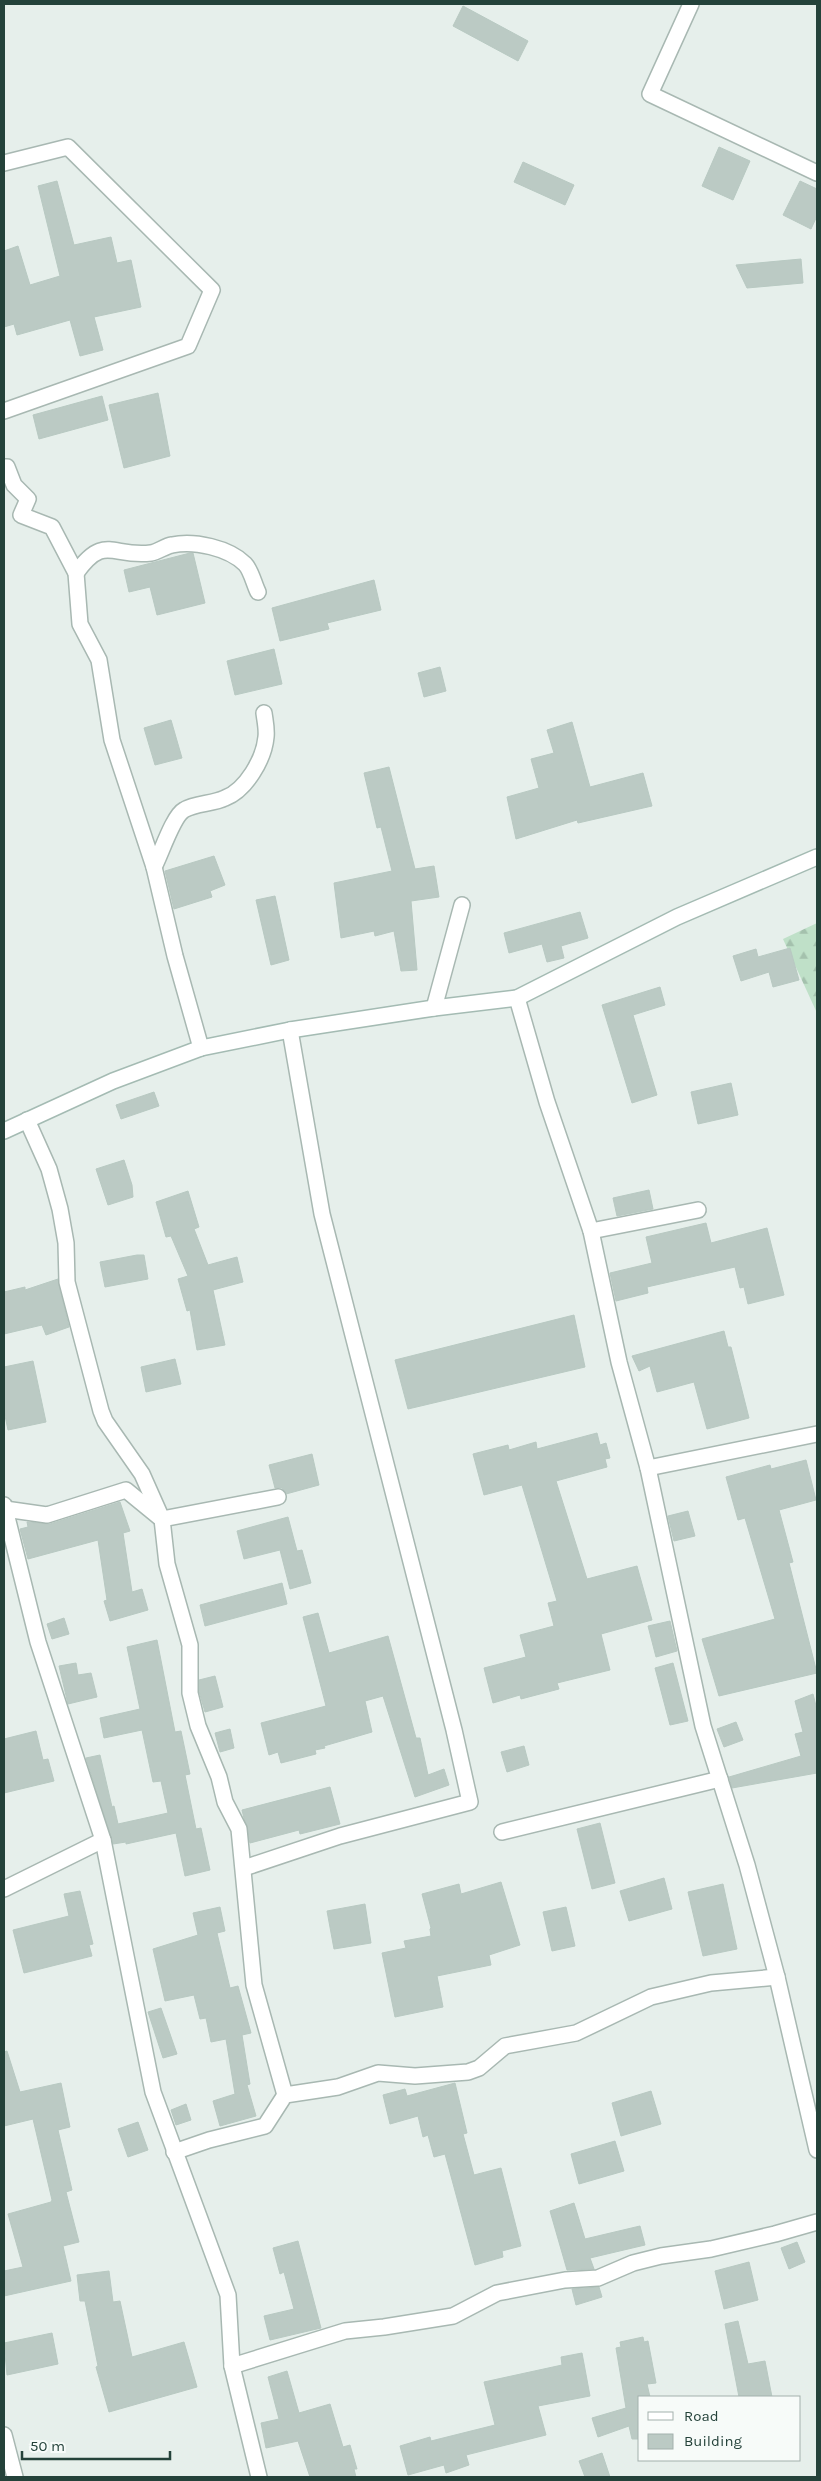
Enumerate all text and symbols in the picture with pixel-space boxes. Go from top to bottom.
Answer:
legend [638,2396,801,2461]
text: Road [684,2407,719,2425]
scale bar [22,2428,170,2460]
text: Building [684,2432,742,2450]
text: 50 m [30,2437,65,2455]

